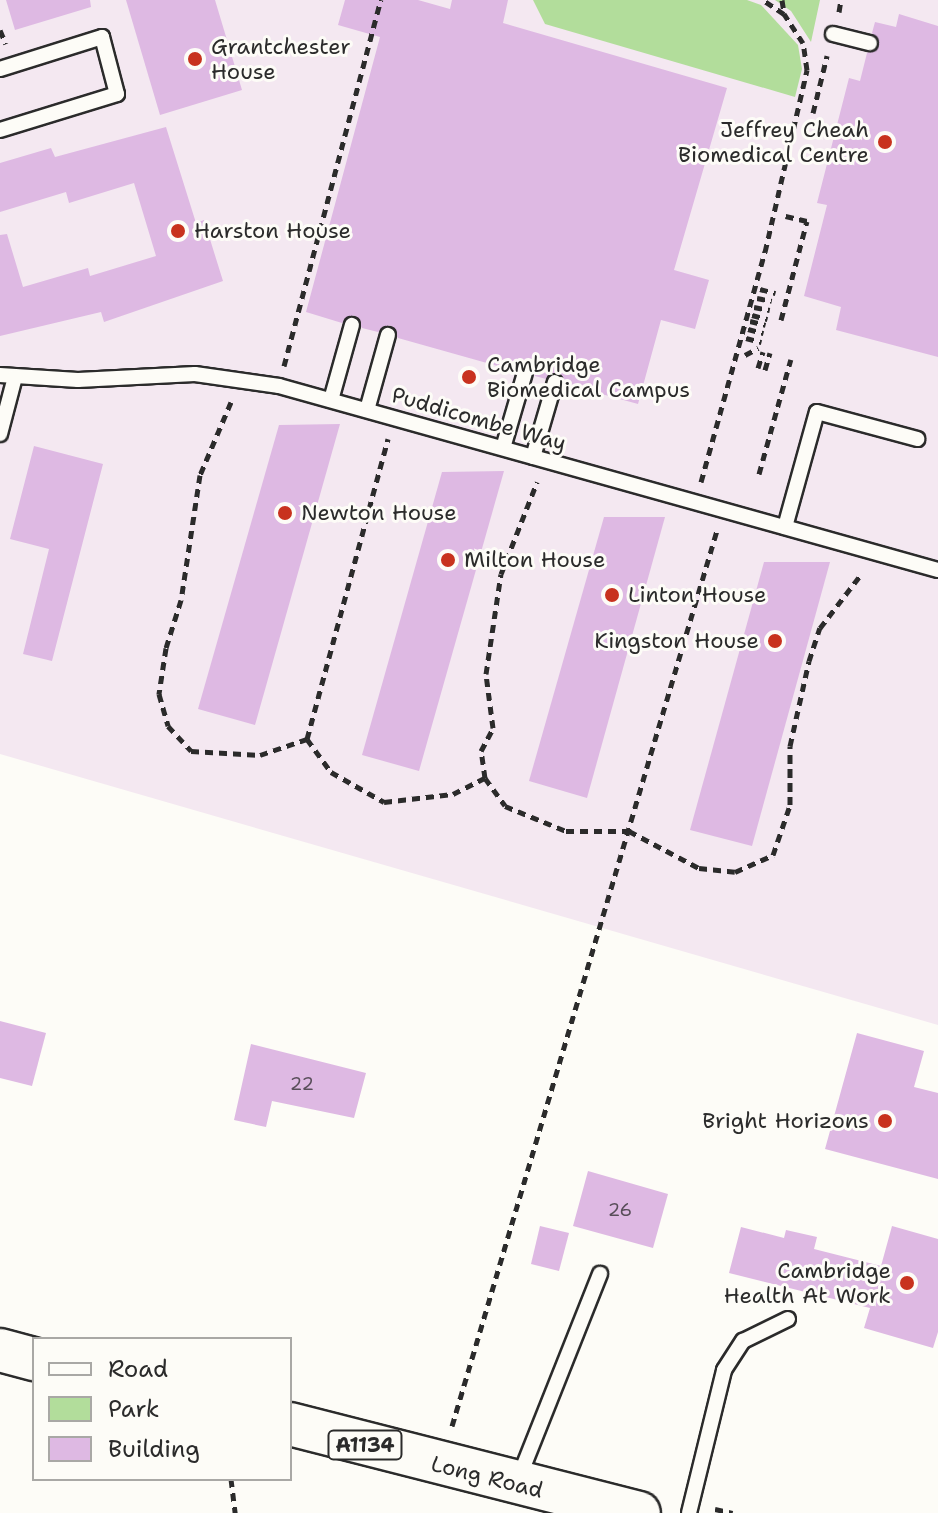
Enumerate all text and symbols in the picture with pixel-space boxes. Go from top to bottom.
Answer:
place label: Grantchester House [211,33,351,84]
marker: Grantchester House [186,50,204,68]
place label: Jeffrey Cheah Biomedical Centre [678,116,869,168]
marker: Jeffrey Cheah Biomedical Centre [876,133,894,151]
place label: Harston House [194,218,351,244]
marker: Harston House [169,222,187,240]
place label: Cambridge Biomedical Campus [487,351,690,402]
marker: Cambridge Biomedical Campus [458,366,480,388]
street label: Puddicombe Way [389,381,569,457]
place label: Newton House [301,500,457,526]
marker: Newton House [276,504,294,522]
place label: Milton House [464,547,605,573]
marker: Milton House [439,551,457,569]
place label: Linton House [628,582,766,608]
marker: Linton House [603,586,621,604]
place label: Kingston House [594,628,759,654]
marker: Kingston House [766,632,784,650]
house number: 22 [290,1073,314,1095]
place label: Bright Horizons [702,1108,869,1134]
marker: Bright Horizons [876,1112,894,1130]
house number: 26 [608,1199,632,1221]
place label: Cambridge Health At Work [724,1257,891,1308]
marker: Cambridge Health At Work [898,1274,916,1292]
legend [32,1337,292,1481]
text: Road [108,1353,168,1385]
text: Park [108,1393,160,1425]
road number: A1134 [327,1429,403,1461]
text: Building [108,1433,200,1465]
street label: Long Road [428,1450,546,1504]

